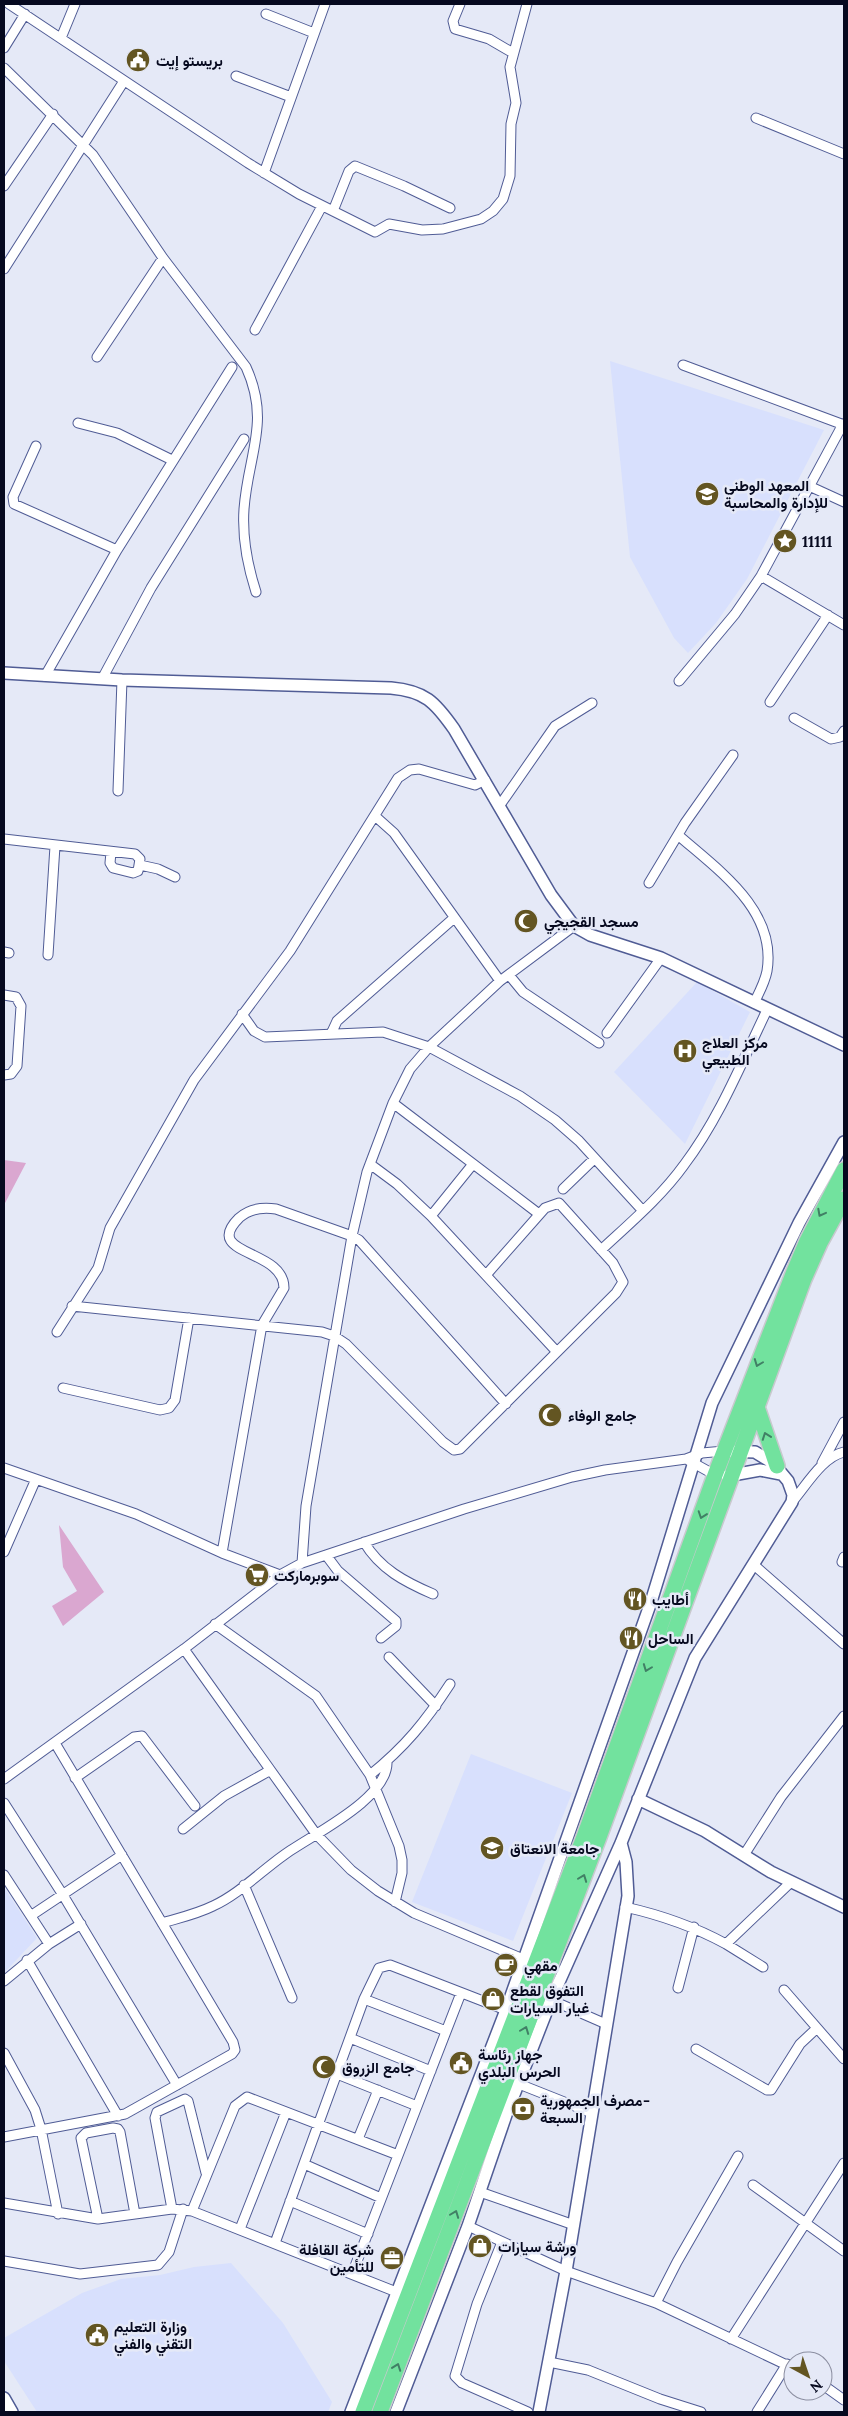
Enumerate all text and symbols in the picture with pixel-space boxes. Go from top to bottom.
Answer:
public building icon: بريستو إيت [125,47,151,73]
place label: بريستو إيت [156,51,223,71]
place label: المعهد الوطني للإدارة والمحاسبة [724,476,828,513]
school or university icon: المعهد الوطني للإدارة والمحاسبة [694,481,720,507]
place icon: 11111 [772,528,798,554]
place label: 11111 [802,532,832,551]
mosque icon: مسجد القجيجي [513,908,539,934]
place label: مسجد القجيجي [544,912,639,935]
place label: مركز العلاج الطبيعي [702,1033,768,1073]
hospital icon: مركز العلاج الطبيعي [672,1038,698,1064]
one-way arrow [818,1208,828,1217]
one-way arrow [754,1358,765,1367]
mosque icon: جامع الوفاء [537,1402,563,1428]
place label: جامع الوفاء [568,1406,636,1426]
one-way arrow [762,1433,772,1441]
one-way arrow [697,1510,707,1519]
supermarket icon: سوبرماركت [244,1562,270,1588]
place label: سوبرماركت [274,1566,339,1585]
restaurant icon: أطايب [622,1586,648,1612]
place label: أطايب [652,1590,689,1609]
restaurant icon: الساحل [618,1625,644,1651]
place label: الساحل [648,1629,694,1648]
one-way arrow [643,1663,653,1672]
school or university icon: جامعة الانعتاق [479,1835,505,1861]
place label: جامعة الانعتاق [510,1839,599,1858]
one-way arrow [577,1874,588,1883]
cafe icon: مقهي [493,1952,519,1978]
place label: مقهي [524,1956,558,1979]
place label: التفوق لقطع غيار السيارات [510,1981,589,2017]
shop icon: التفوق لقطع غيار السيارات [480,1986,506,2012]
one-way arrow [519,2026,529,2035]
place label: جهاز رئاسة الحرس البلدي [478,2045,561,2085]
public building icon: جهاز رئاسة الحرس البلدي [448,2050,474,2076]
mosque icon: جامع الزروق [311,2054,337,2080]
place label: جامع الزروق [342,2058,415,2078]
place label: مصرف الجمهورية- السبعة [540,2091,650,2127]
bank icon: مصرف الجمهورية- السبعة [510,2096,536,2122]
one-way arrow [449,2211,459,2219]
shop icon: ورشة سيارات [467,2233,493,2259]
place label: ورشة سيارات [498,2237,576,2256]
place label: شركة القافلة للتأمين [299,2240,374,2276]
office icon: شركة القافلة للتأمين [379,2245,405,2271]
place label: وزارة التعليم التقني والفني [114,2317,192,2357]
public building icon: وزارة التعليم التقني والفني [84,2322,110,2348]
north arrow [783,2351,833,2401]
one-way arrow [391,2363,401,2371]
text: N [806,2376,826,2396]

